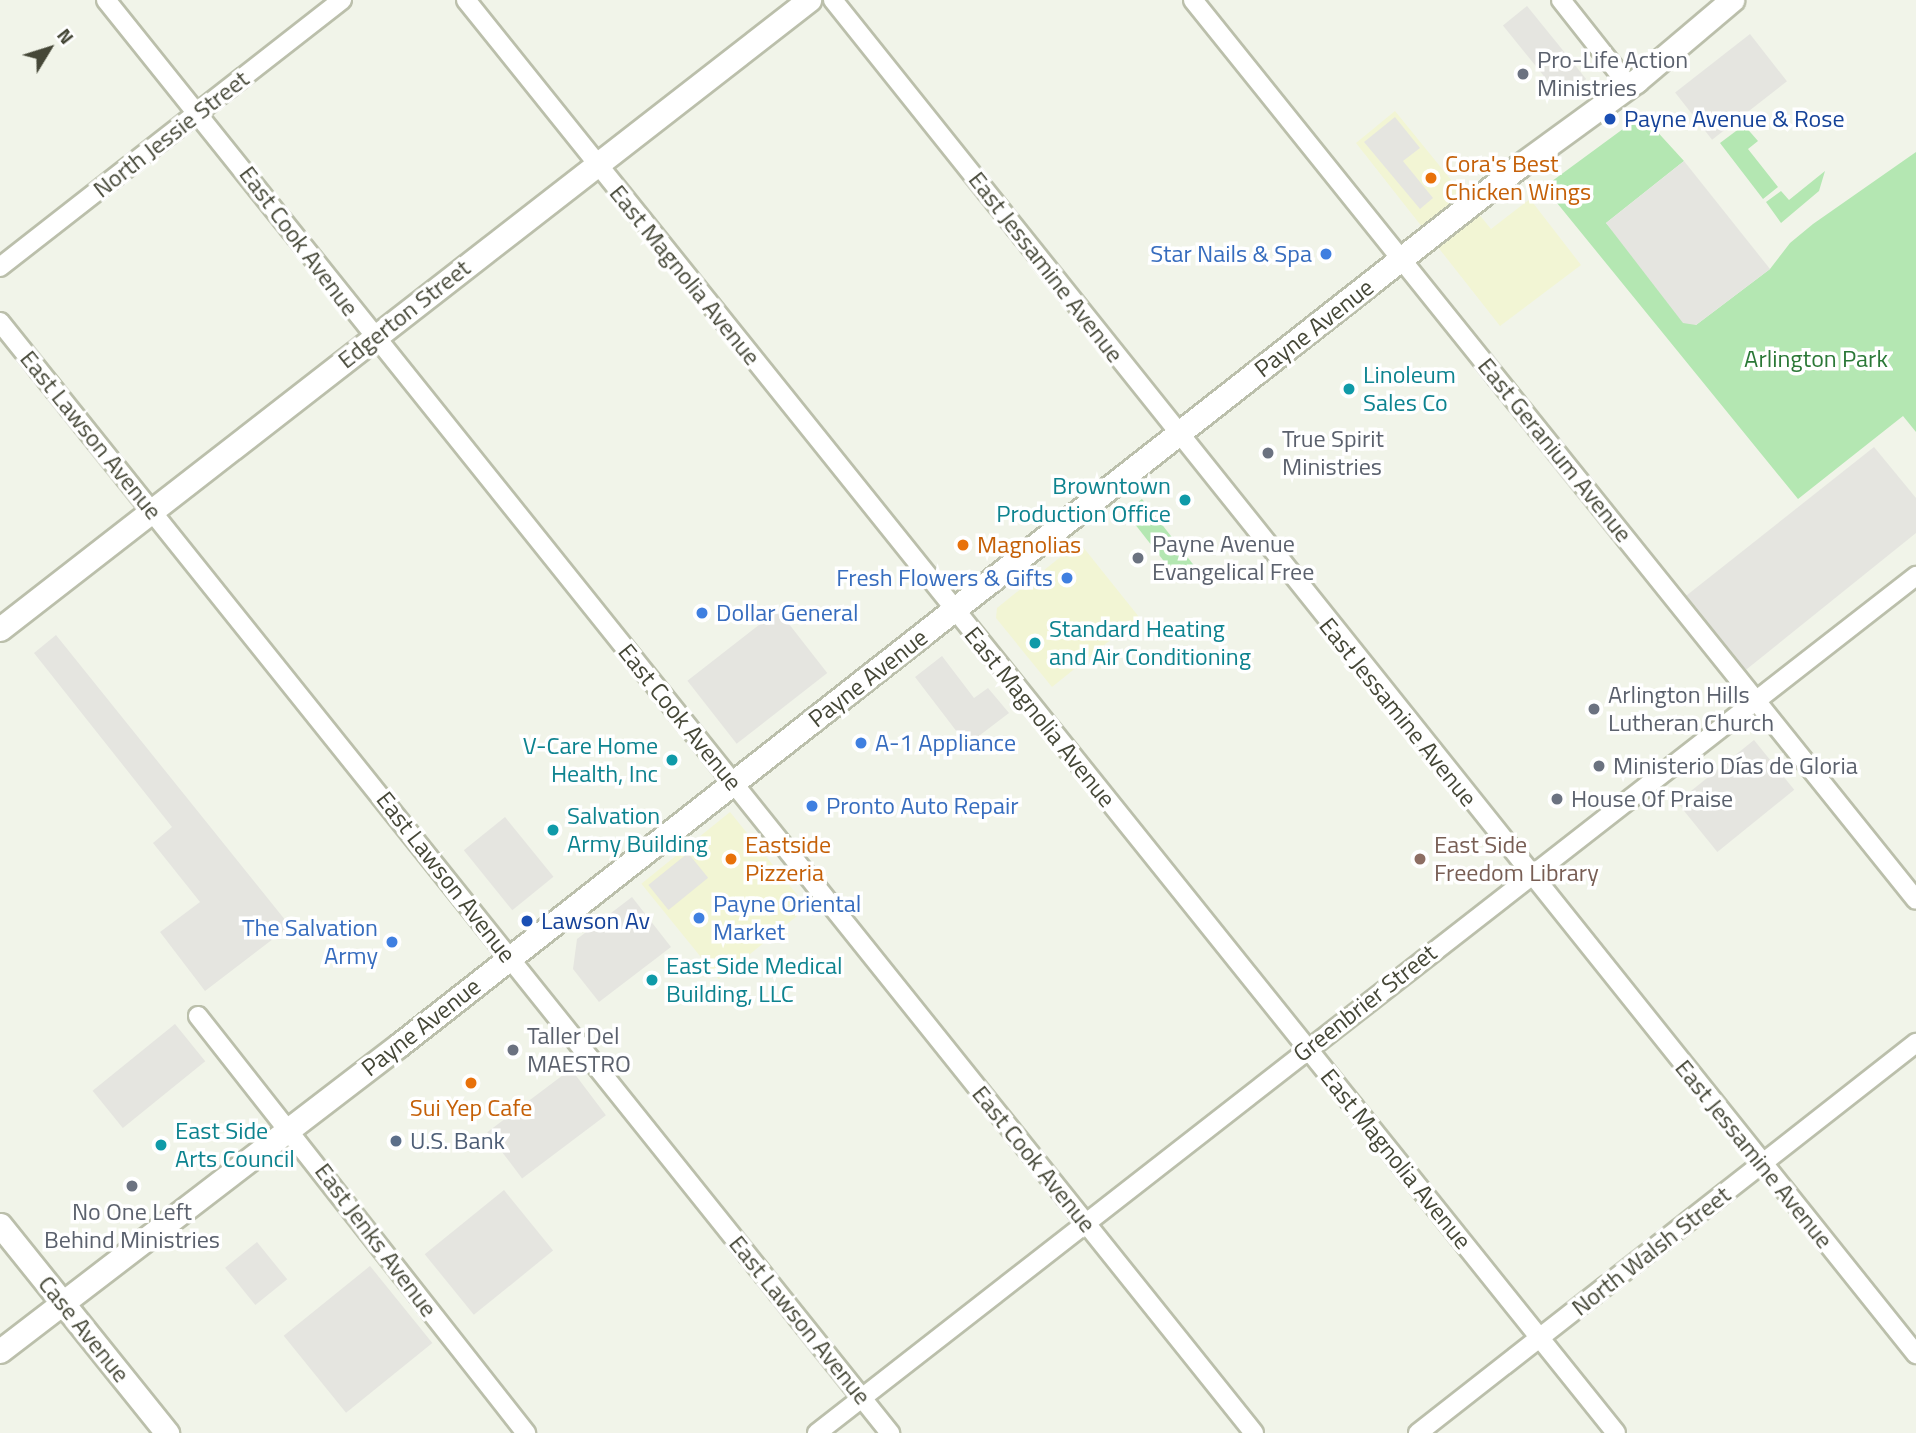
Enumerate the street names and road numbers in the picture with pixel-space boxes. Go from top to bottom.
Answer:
street label: North Jessie Street [87,64,255,204]
street label: East Cook Avenue [233,160,365,322]
street label: East Jessamine Avenue [963,166,1129,368]
street label: East Magnolia Avenue [604,179,766,371]
street label: Edgerton Street [332,254,476,374]
street label: Payne Avenue [1249,273,1379,383]
street label: East Lawson Avenue [14,345,168,525]
street label: East Geranium Avenue [1472,352,1638,548]
street label: East Jessamine Avenue [1313,612,1483,812]
street label: East Magnolia Avenue [959,621,1121,813]
street label: Payne Avenue [803,623,933,733]
street label: East Cook Avenue [612,638,748,796]
street label: East Lawson Avenue [370,786,522,968]
street label: Greenbrier Street [1288,938,1442,1068]
street label: Payne Avenue [356,972,486,1082]
street label: East Jessamine Avenue [1669,1054,1839,1254]
street label: East Magnolia Avenue [1315,1063,1477,1255]
street label: East Cook Avenue [966,1080,1102,1238]
street label: East Jenks Avenue [309,1157,443,1323]
street label: North Walsh Street [1566,1180,1736,1322]
street label: East Lawson Avenue [723,1230,877,1410]
street label: Case Avenue [32,1270,136,1388]

